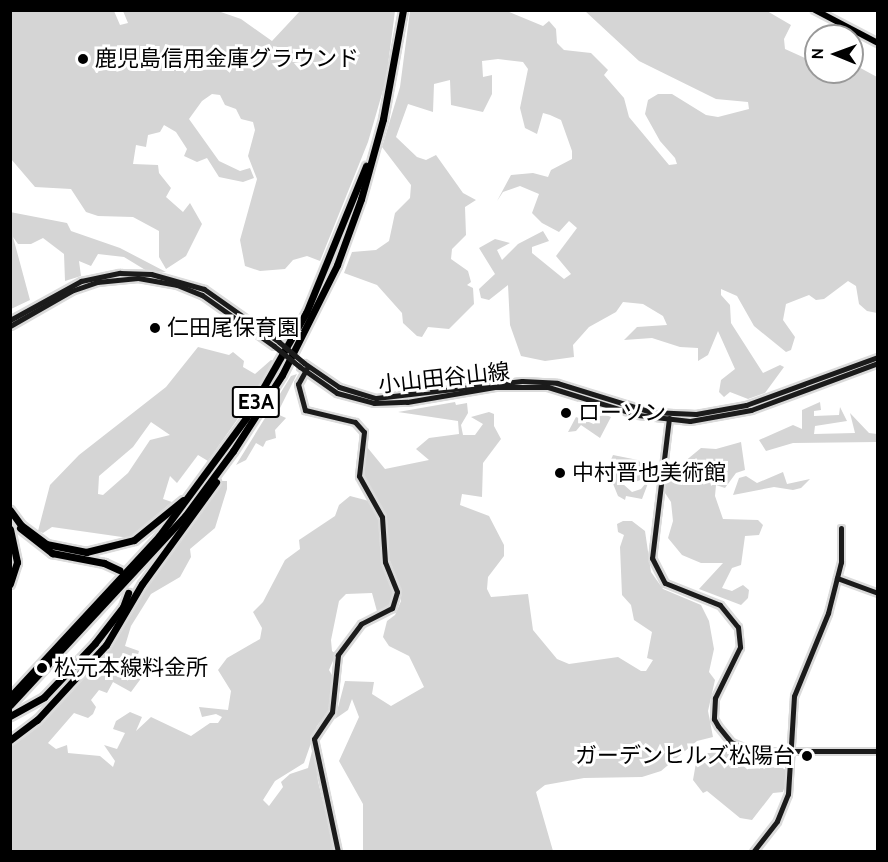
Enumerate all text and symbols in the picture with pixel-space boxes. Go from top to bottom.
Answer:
north arrow [804,24,864,84]
place label: 鹿児島信用金庫グラウンド [95,46,359,72]
text: N [808,48,827,60]
marker: 鹿児島信用金庫グラウンド [76,52,90,66]
place label: 仁田尾保育園 [167,315,299,341]
marker: 仁田尾保育園 [148,321,162,335]
street label: 小山田谷山線 [377,358,511,398]
road number: E3A [230,384,282,420]
place label: ローソン [578,400,666,426]
marker: ローソン [559,406,573,420]
place label: 中村晋也美術館 [572,460,726,486]
marker: 中村晋也美術館 [553,466,567,480]
place label: 松元本線料金所 [54,655,208,681]
marker: 松元本線料金所 [35,661,49,675]
place label: ガーデンヒルズ松陽台 [575,743,795,769]
marker: ガーデンヒルズ松陽台 [800,749,814,763]

